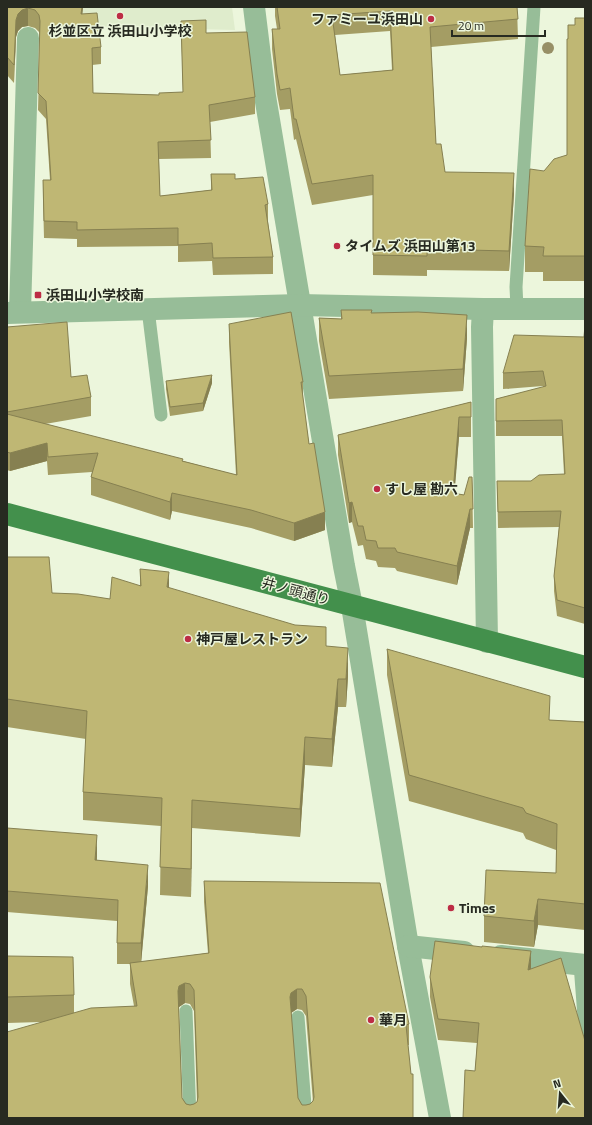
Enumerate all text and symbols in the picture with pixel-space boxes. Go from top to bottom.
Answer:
place label: ファミーユ浜田山 [311,8,423,29]
marker: 杉並区立 浜田山小学校 [115,11,125,21]
scale bar [452,12,545,38]
marker: ファミーユ浜田山 [426,14,436,24]
text: 20 m [458,16,484,35]
place label: 杉並区立 浜田山小学校 [48,20,192,41]
place label: タイムズ 浜田山第13 [345,235,475,256]
marker: タイムズ 浜田山第13 [332,241,342,251]
place label: 浜田山小学校南 [46,284,144,305]
marker: 浜田山小学校南 [33,290,43,300]
place label: すし屋 勘六 [385,478,458,499]
marker: すし屋 勘六 [372,484,382,494]
street label: 井ノ頭通り [260,571,333,610]
place label: 神戸屋レストラン [196,628,308,649]
marker: 神戸屋レストラン [183,634,193,644]
place label: Times [459,897,496,918]
marker: Times [446,903,456,913]
place label: 華月 [379,1009,407,1030]
marker: 華月 [366,1015,376,1025]
north arrow [540,1073,580,1113]
text: N [551,1075,563,1092]

